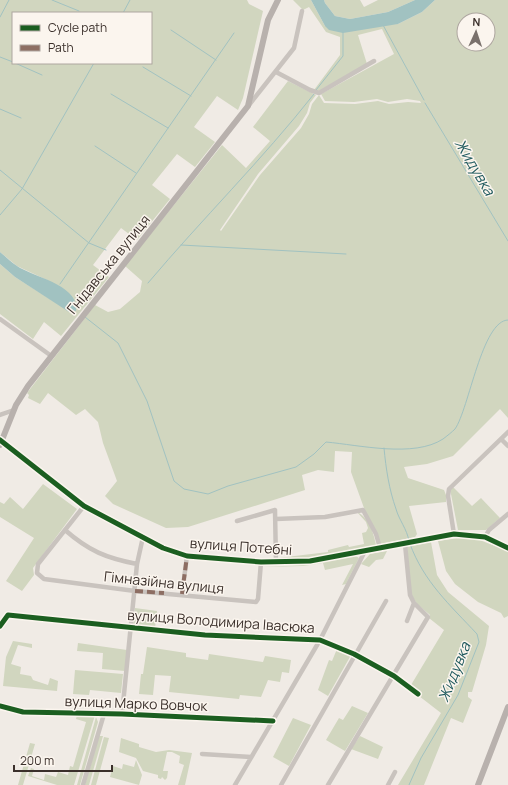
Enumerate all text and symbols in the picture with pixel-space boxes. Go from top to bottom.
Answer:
legend [12,12,152,64]
north arrow [456,12,496,52]
text: N [472,14,481,29]
text: Cycle path [48,19,107,36]
text: Path [48,39,74,56]
water label: Жидувка [450,135,500,200]
street label: Гнідавська вулиця [62,210,154,318]
street label: вулиця Потебні [189,533,293,559]
street label: Гімназійна вулиця [103,566,225,598]
street label: вулиця Володимира Івасюка [127,605,315,637]
water label: Жидувка [433,638,476,705]
street label: вулиця Марко Вовчок [64,691,209,715]
scale bar [14,747,112,773]
text: 200 m [20,752,54,769]

